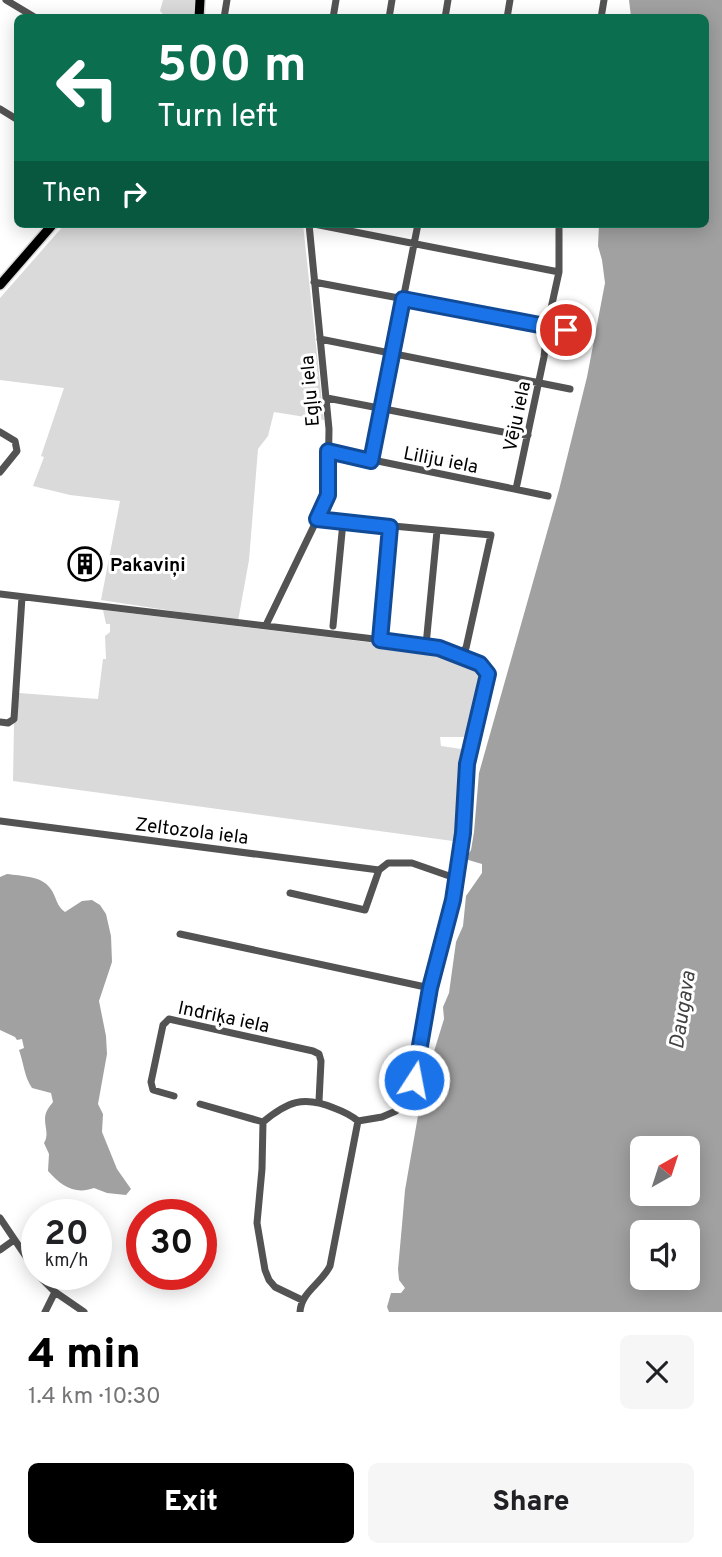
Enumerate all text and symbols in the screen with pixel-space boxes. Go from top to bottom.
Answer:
text: 500 m [157,37,307,99]
icon: left [42,42,133,133]
text: Turn left [157,98,278,138]
icon: right [115,175,153,213]
text: Then [42,178,101,211]
pin [536,300,596,360]
icon: arrive [547,311,585,349]
street label: Egļu iela [296,354,326,428]
street label: Vēju iela [499,379,537,454]
street label: Liliju iela [401,442,480,480]
building icon: Pakaviņi [66,545,104,583]
place label: Pakaviņi [110,554,186,578]
street label: Zeltozola iela [134,813,250,851]
water label: Daugava [664,969,703,1051]
street label: Indriķa iela [175,997,272,1039]
position arrow [377,1043,451,1117]
north arrow [630,1136,700,1206]
map controls [630,1136,700,1290]
speed limit sign: 30 [126,1199,217,1290]
text: 20 [44,1213,89,1257]
button: sound [630,1220,700,1290]
text: km/h [45,1250,88,1273]
text: 4 min [28,1330,141,1383]
button: close [620,1335,694,1409]
text: 1.4 km · 10:30 [28,1383,161,1412]
button: Exit [28,1463,354,1543]
button: Share [368,1463,694,1543]

